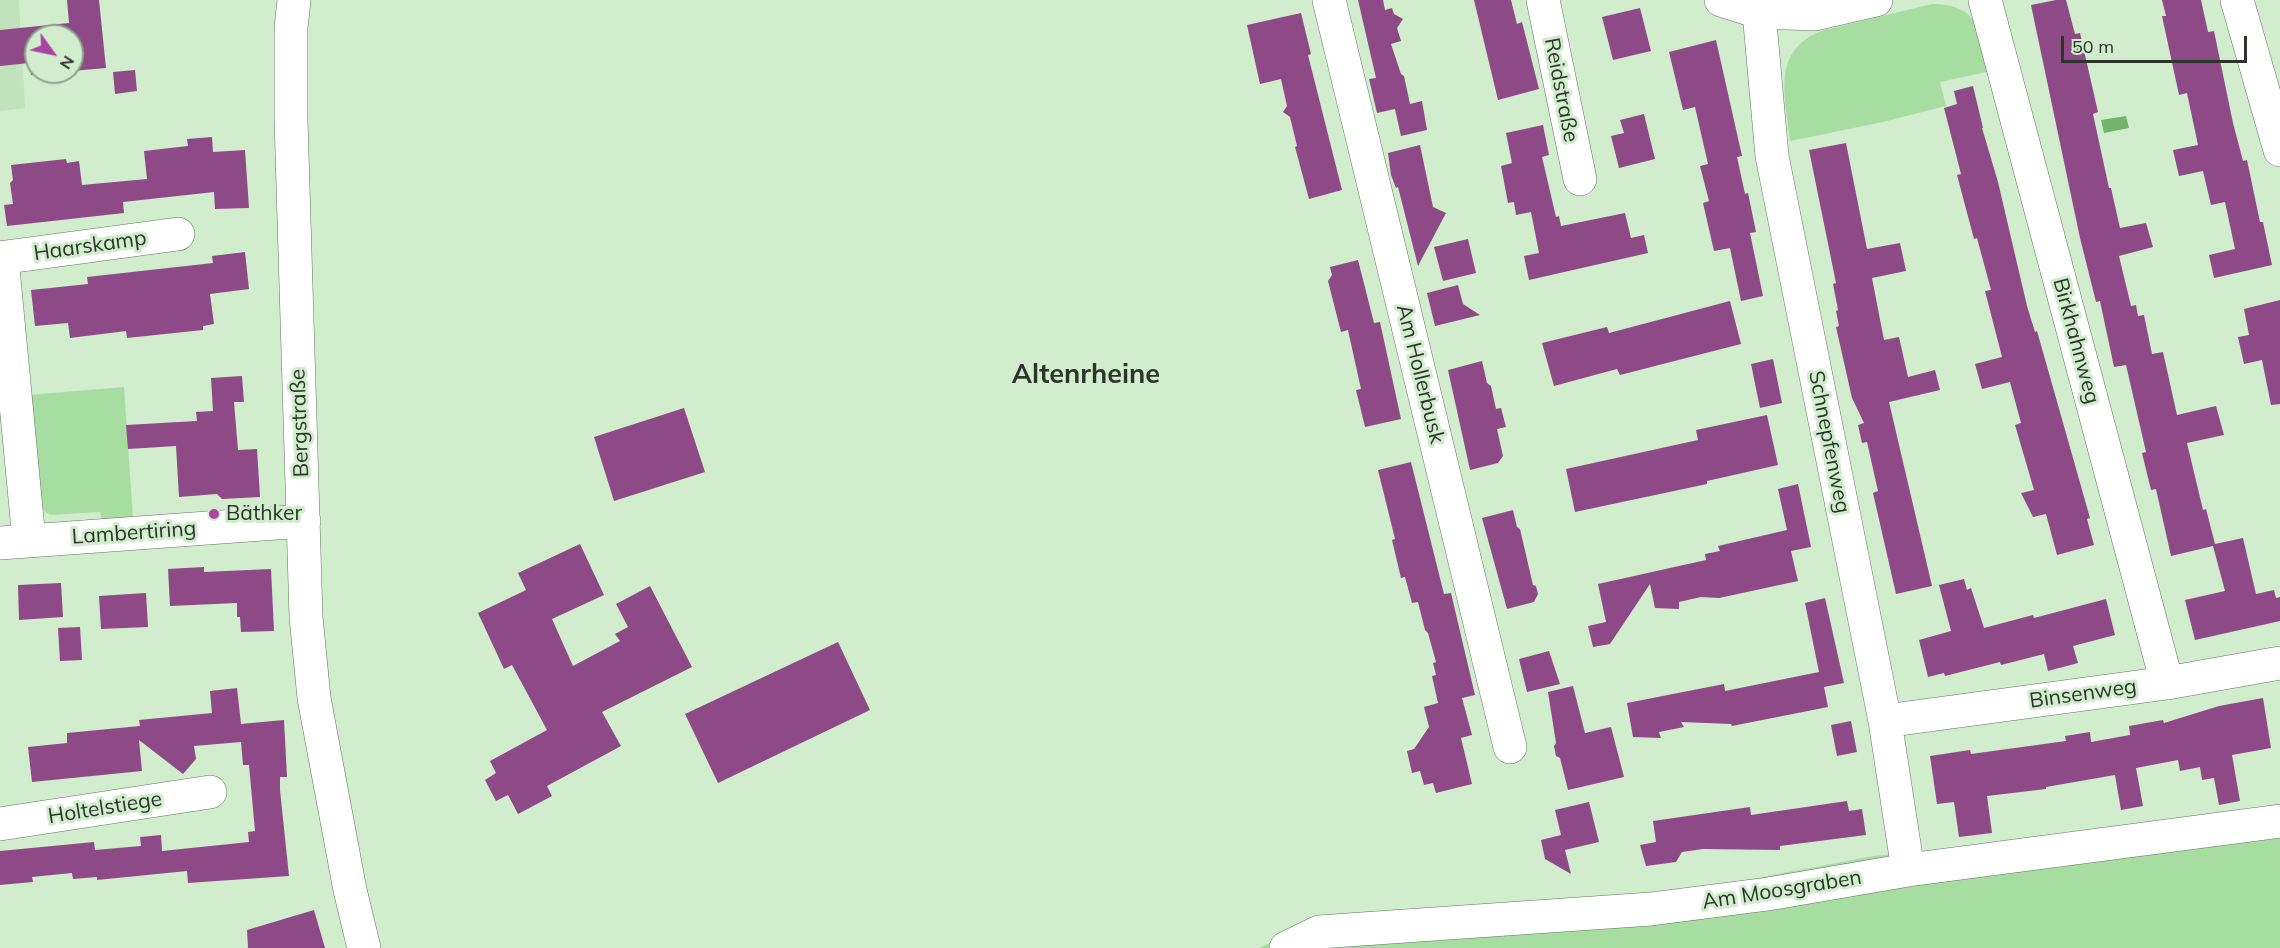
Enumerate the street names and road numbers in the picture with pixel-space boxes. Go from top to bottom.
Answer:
street label: Reidstraße [1539,36,1583,144]
street label: Haarskamp [32,226,148,266]
street label: Birkhahnweg [2047,275,2105,407]
street label: Am Hollerbusk [1391,302,1449,446]
street label: Bergstraße [286,368,314,478]
street label: Schnepfenweg [1803,369,1855,515]
street label: Lambertiring [71,516,197,550]
street label: Binsenweg [2028,674,2138,714]
street label: Holtelstiege [46,787,164,829]
street label: Am Moosgraben [1701,865,1863,915]

